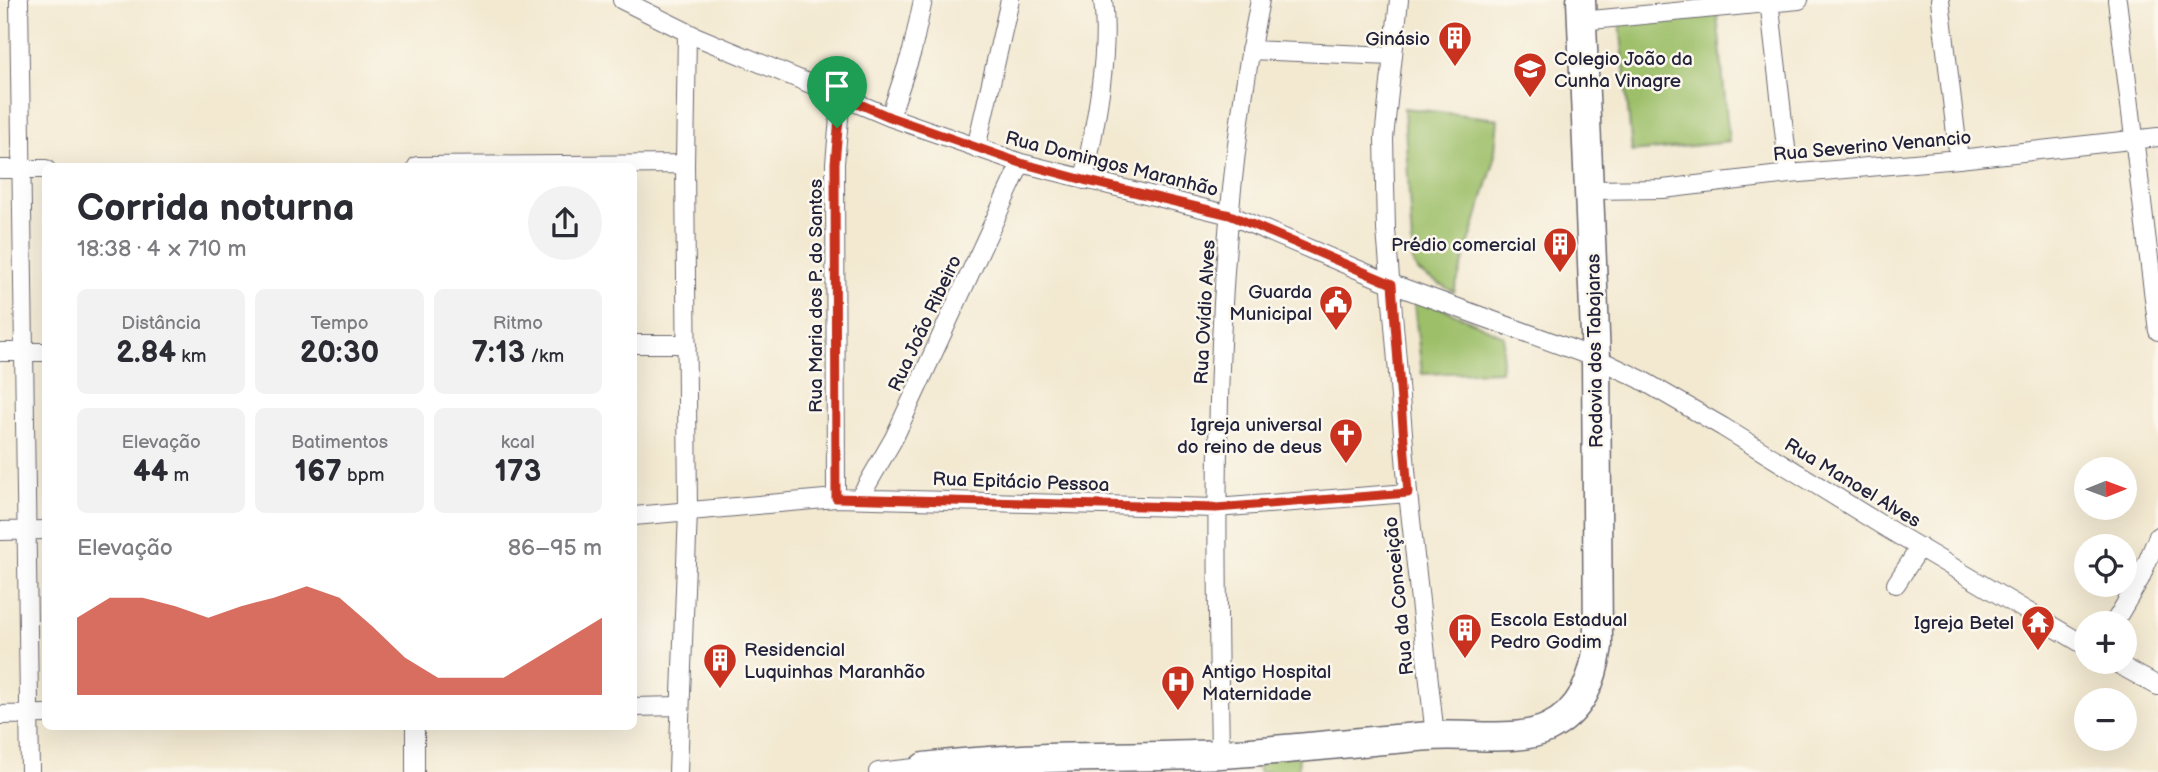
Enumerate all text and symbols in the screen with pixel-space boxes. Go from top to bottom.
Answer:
building icon: Ginásio [1436,19,1474,68]
place label: Ginásio [1365,28,1430,51]
place label: Colegio João da Cunha Vinagre [1554,48,1693,93]
school or university icon: Colegio João da Cunha Vinagre [1511,50,1549,99]
pin [807,56,867,128]
icon: arrive [818,67,856,105]
street label: Rua Severino Venancio [1772,126,1972,167]
street label: Rua Domingos Maranhão [1003,127,1221,202]
street label: Rua Maria dos P. do Santos [805,179,828,413]
text: Corrida noturna [77,186,355,231]
button: share [528,186,602,260]
building icon: Prédio comercial [1541,225,1579,274]
place label: Prédio comercial [1391,234,1536,257]
text: 18:38 · 4 × 710 m [77,235,247,263]
street label: Rua Ovídio Alves [1190,239,1221,385]
street label: Rua João Ribeiro [884,252,967,395]
street label: Rodovia dos Tabajaras [1582,254,1609,448]
place label: Guarda Municipal [1229,281,1312,326]
public building icon: Guarda Municipal [1317,283,1355,332]
text: Distância [121,312,201,335]
text: Tempo [310,312,369,335]
text: Ritmo [493,312,543,335]
text: 2.84 [116,335,176,371]
text: 20:30 [300,335,379,371]
text: 7:13 [471,335,525,371]
text: km [176,345,206,368]
text: /km [525,345,564,368]
place label: Igreja universal do reino de deus [1177,414,1322,459]
church icon: Igreja universal do reino de deus [1327,416,1365,465]
text: Elevação [122,431,201,454]
text: Batimentos [291,431,388,454]
text: kcal [501,431,535,454]
street label: Rua Manoel Alves [1780,434,1924,533]
text: 44 [133,454,168,490]
text: 167 [295,454,342,490]
text: 173 [494,454,541,490]
north arrow [2074,457,2137,520]
map controls [2074,457,2137,751]
text: m [168,464,189,487]
text: bpm [342,464,384,487]
street label: Rua Epitácio Pessoa [932,468,1110,497]
street label: Rua da Conceição [1380,515,1419,676]
text: Elevação [77,534,173,562]
text: 86–95 m [508,534,602,562]
button: locate [2074,534,2137,597]
temple icon: Igreja Betel [2019,603,2057,652]
place label: Escola Estadual Pedro Godim [1490,609,1627,654]
building icon: Escola Estadual Pedro Godim [1446,611,1484,660]
button: + [2074,611,2137,674]
place label: Igreja Betel [1914,612,2014,635]
place label: Residencial Luquinhas Maranhão [744,639,925,684]
building icon: Residencial Luquinhas Maranhão [701,641,739,690]
place label: Antigo Hospital Maternidade [1202,661,1331,706]
hospital icon: Antigo Hospital Maternidade [1159,663,1197,712]
button: − [2074,688,2137,751]

